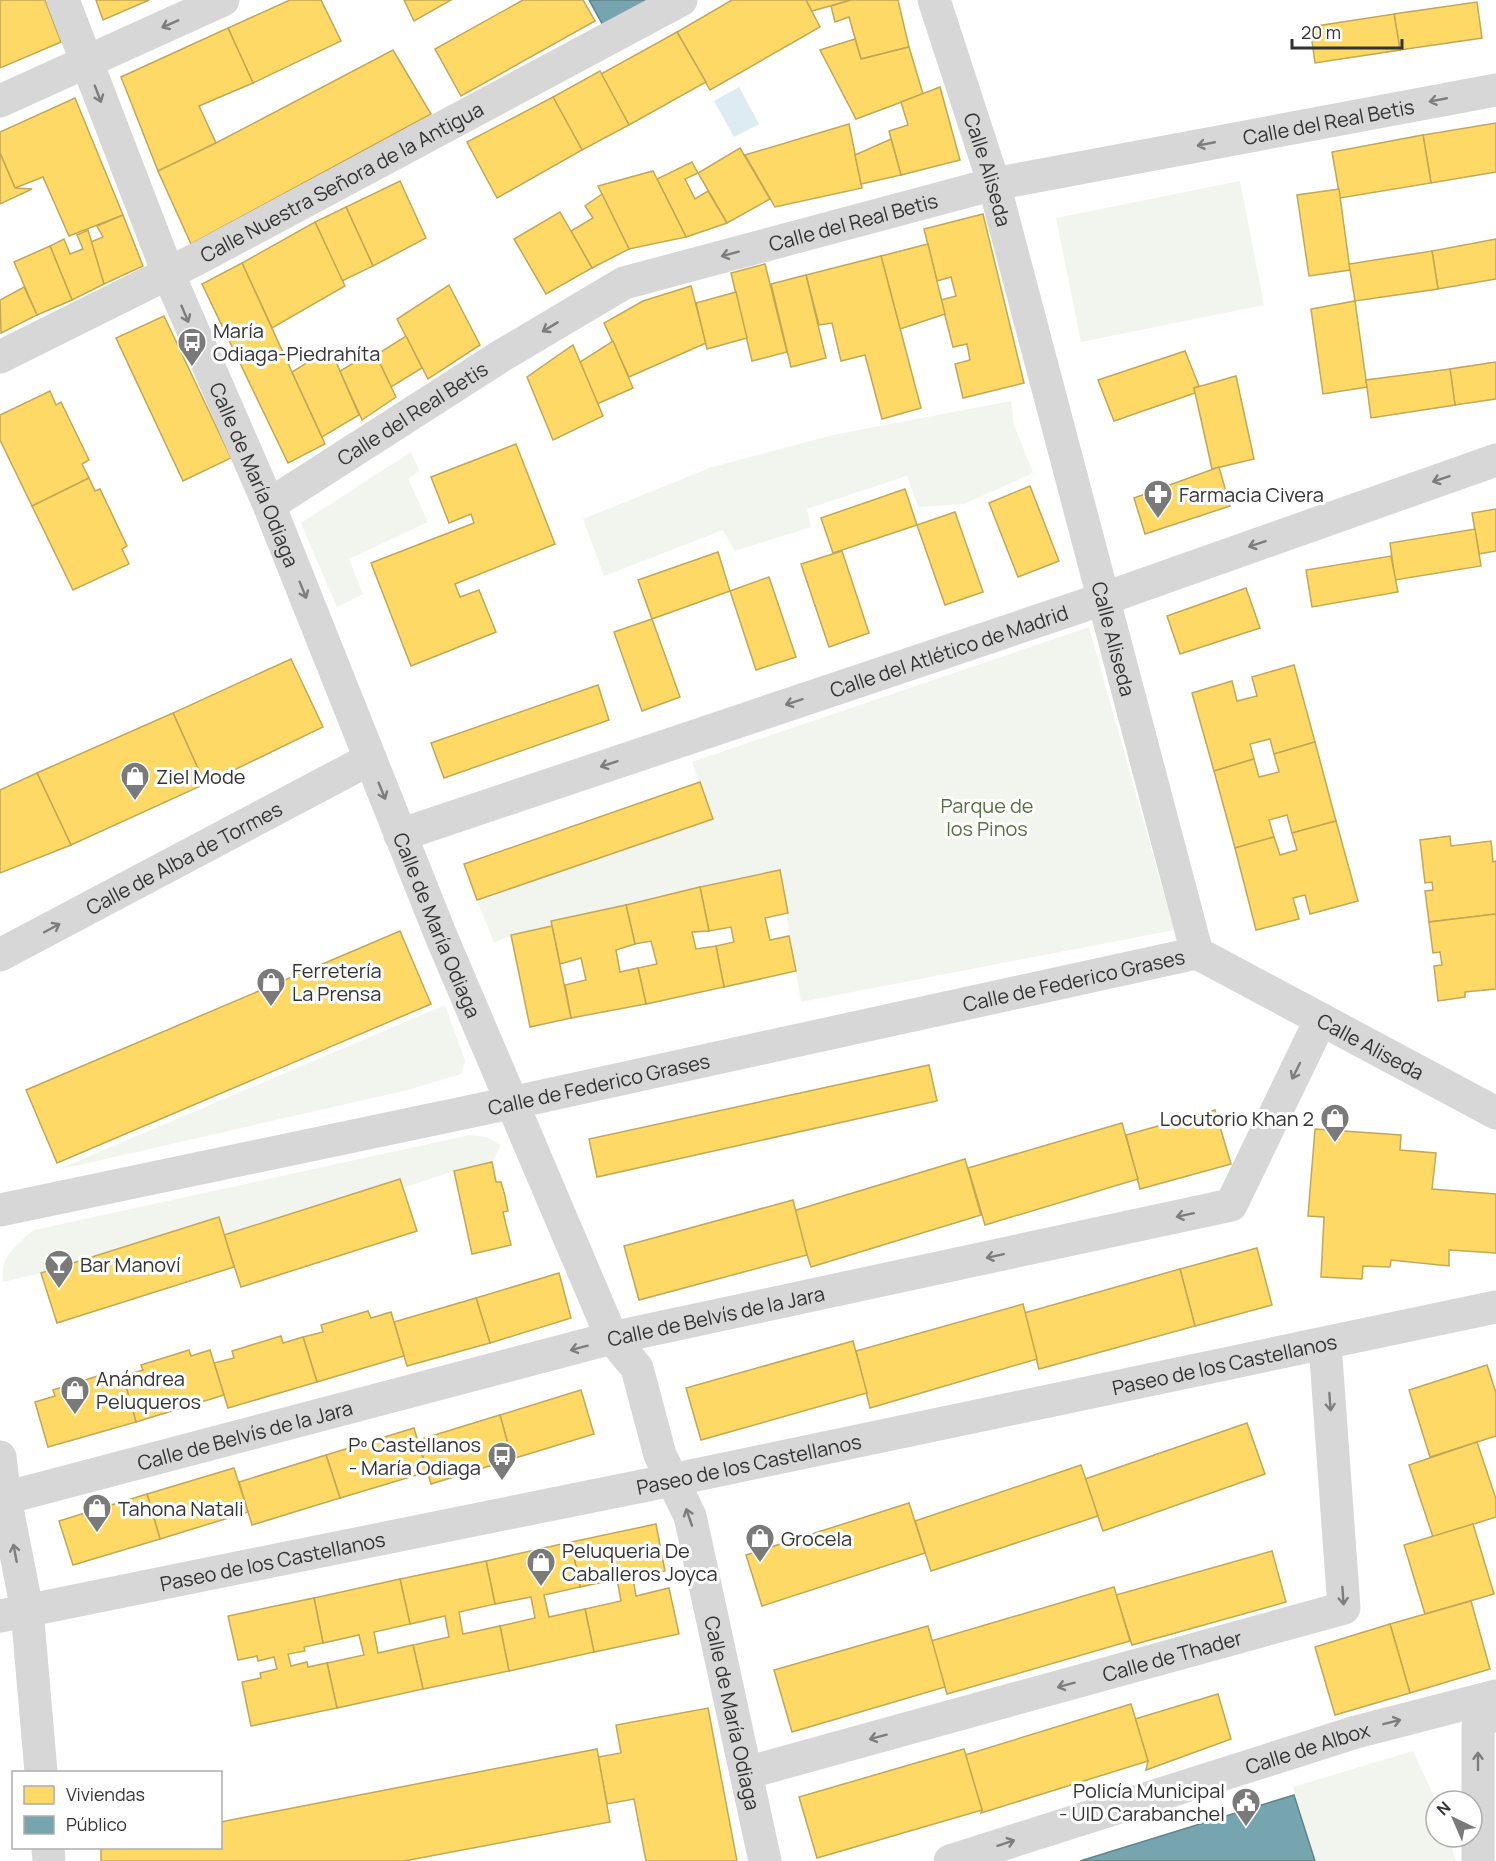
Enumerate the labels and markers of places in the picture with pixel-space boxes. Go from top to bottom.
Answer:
place label: María Odiaga-Piedrahíta [213,317,380,367]
bus stop icon: María Odiaga-Piedrahíta [176,326,208,368]
pharmacy icon: Farmacia Civera [1142,478,1174,520]
place label: Farmacia Civera [1179,481,1324,508]
shop icon: Ziel Mode [119,760,151,802]
place label: Ziel Mode [156,763,246,790]
place label: Ferretería La Prensa [292,957,382,1007]
shop icon: Ferretería La Prensa [255,966,287,1008]
shop icon: Locutorio Khan 2 [1319,1102,1351,1144]
place label: Locutorio Khan 2 [1160,1105,1314,1132]
bar icon: Bar Manoví [43,1248,75,1290]
place label: Bar Manoví [80,1251,181,1278]
place label: Anándrea Peluqueros [96,1365,201,1415]
shop icon: Anándrea Peluqueros [59,1374,91,1416]
place label: Pº Castellanos - María Odiaga [348,1431,481,1481]
bus stop icon: Pº Castellanos - María Odiaga [486,1440,518,1482]
shop icon: Tahona Natali [81,1492,113,1534]
place label: Tahona Natali [118,1495,244,1522]
shop icon: Grocela [744,1522,776,1564]
place label: Grocela [781,1525,852,1552]
place label: Peluqueria De Caballeros Joyca [562,1537,718,1587]
shop icon: Peluqueria De Caballeros Joyca [525,1546,557,1588]
place label: Policía Municipal - UID Carabanchel [1059,1777,1225,1827]
public building icon: Policía Municipal - UID Carabanchel [1230,1786,1262,1828]

